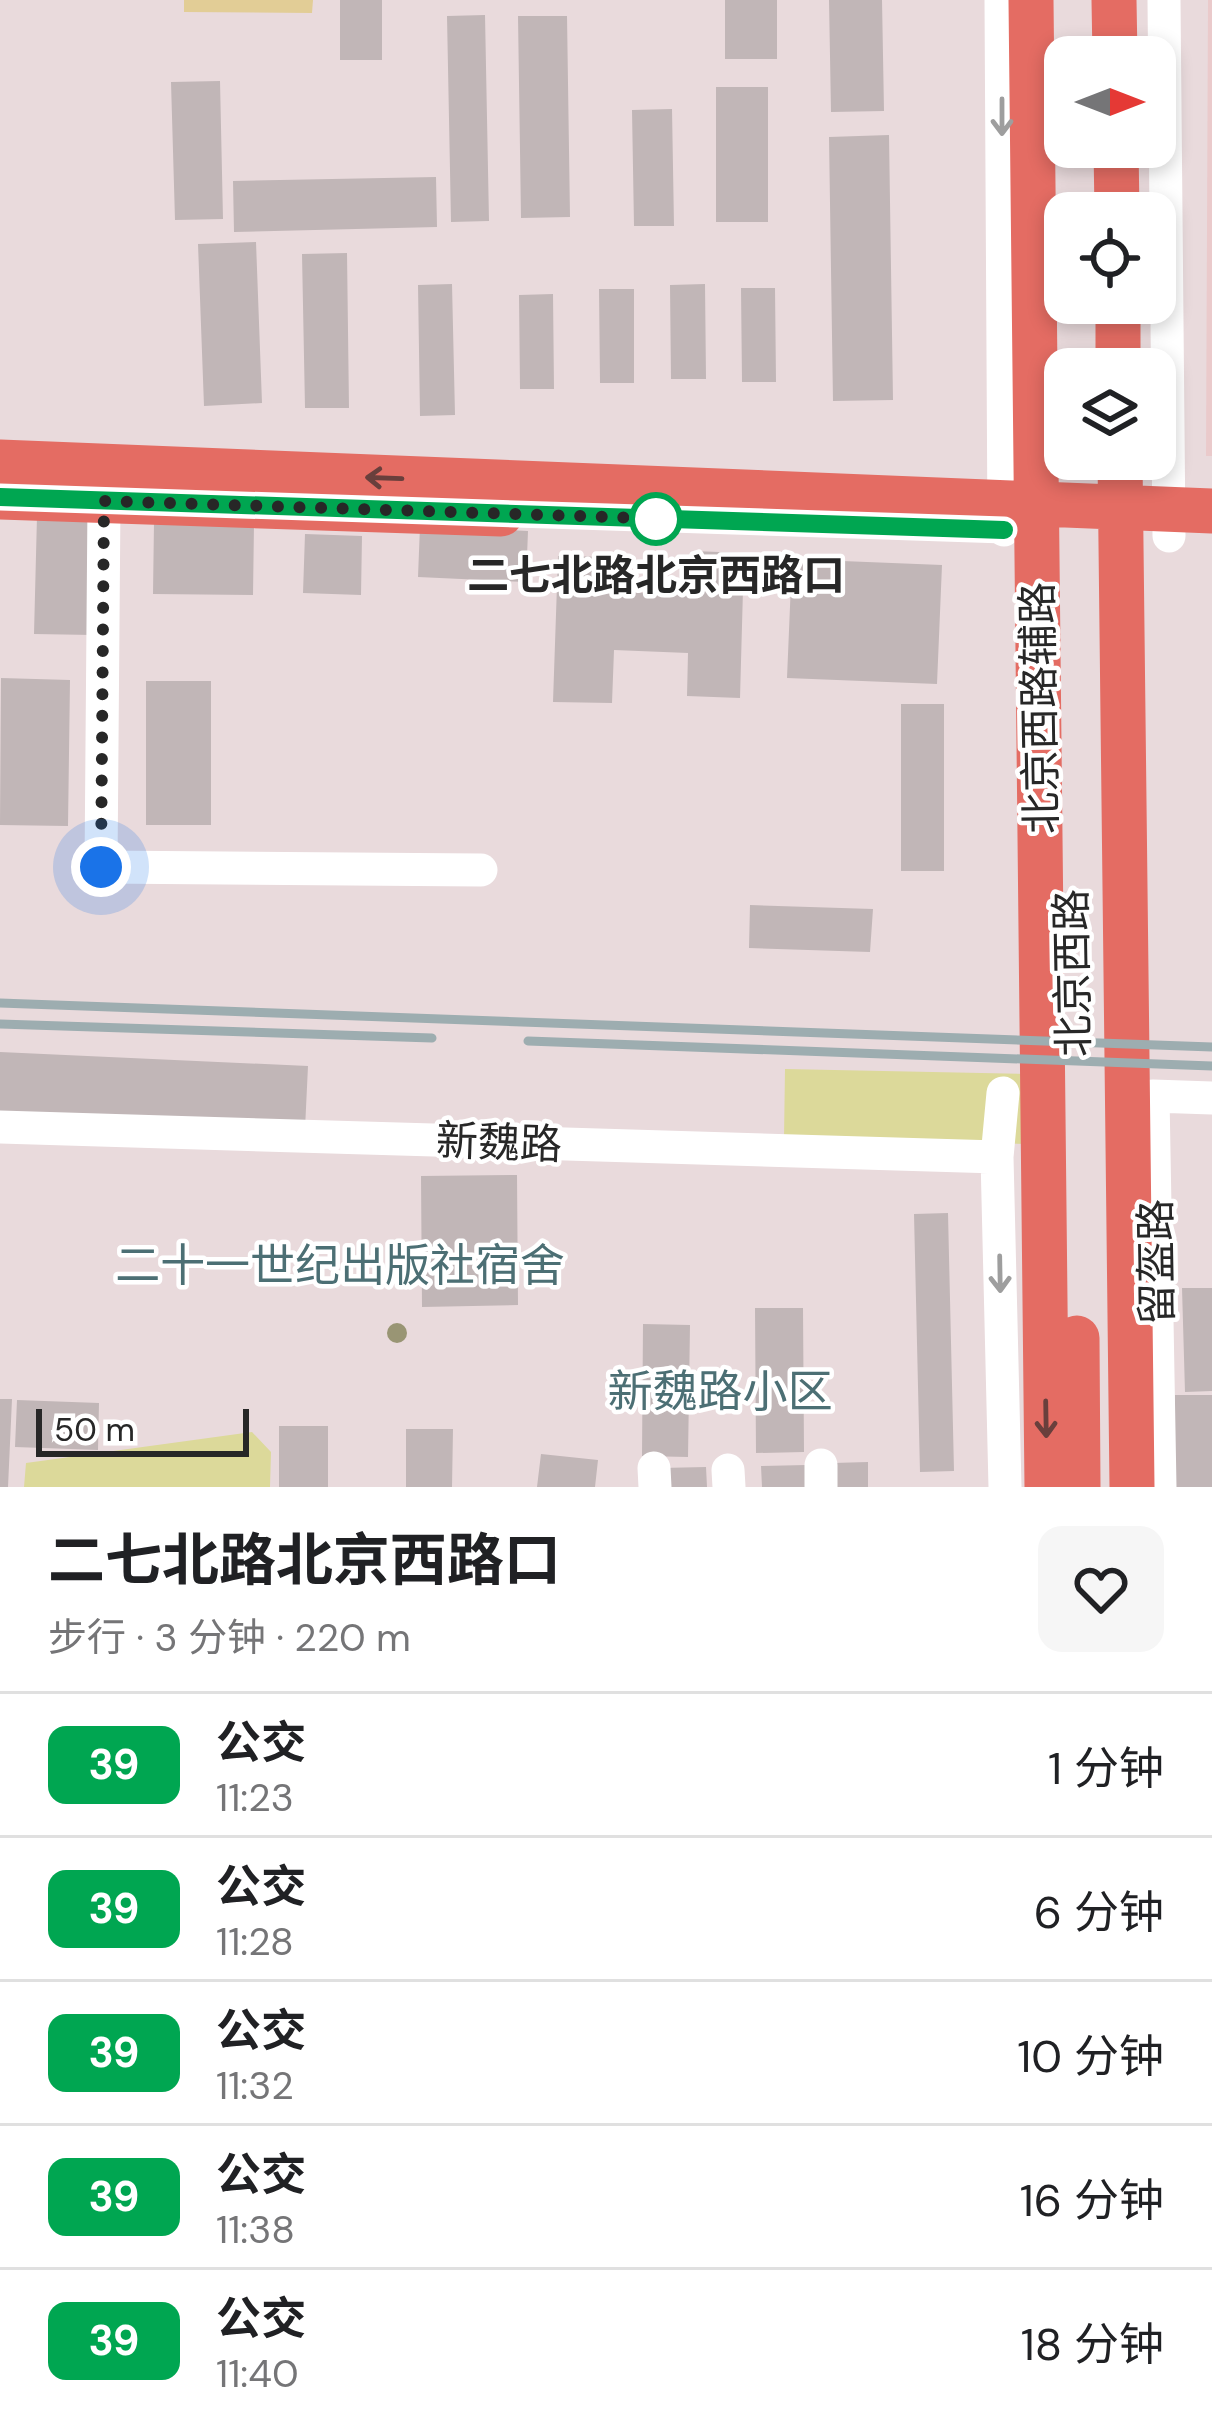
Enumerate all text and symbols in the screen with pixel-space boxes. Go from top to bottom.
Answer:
north arrow [1044,36,1176,168]
map controls [1044,36,1176,480]
one-way arrow [991,97,1013,136]
button: locate [1044,192,1176,324]
button: layers [1044,348,1176,480]
one-way arrow [365,466,404,489]
marker: 二七北路北京西路口 [631,494,681,544]
place label: 二七北路北京西路口 [467,548,845,603]
street label: 北京西路辅路 [1010,582,1069,834]
your location [71,837,131,897]
street label: 北京西路 [1044,889,1101,1057]
street label: 新魏路 [435,1113,563,1172]
street label: 留盔路 [1128,1199,1185,1325]
district label: 二十一世纪出版社宿舍 [115,1236,565,1295]
one-way arrow [988,1254,1011,1293]
district label: 新魏路小区 [607,1362,833,1421]
one-way arrow [1035,1399,1057,1438]
scale bar [36,1403,249,1456]
text: 50 m [54,1408,135,1451]
text: 二七北路北京西路口 [48,1523,561,1598]
button: heart [1038,1526,1164,1652]
text: 步行 · 3 分钟 · 220 m [48,1612,411,1663]
text: 公交 [216,1713,306,1772]
text: 39 [89,1737,140,1792]
text: 1 分钟 [1048,1739,1164,1798]
text: 11:23 [216,1772,294,1823]
text: 公交 [216,1857,306,1916]
text: 39 [89,1881,140,1936]
text: 6 分钟 [1034,1883,1164,1942]
text: 11:28 [216,1916,294,1967]
text: 公交 [216,2001,306,2060]
text: 39 [89,2025,140,2080]
text: 10 分钟 [1017,2027,1164,2086]
text: 11:32 [216,2060,294,2111]
text: 公交 [216,2145,306,2204]
text: 39 [89,2169,140,2224]
text: 16 分钟 [1020,2171,1164,2230]
text: 11:38 [216,2204,295,2255]
text: 公交 [216,2289,306,2348]
text: 39 [89,2313,140,2368]
text: 18 分钟 [1021,2315,1164,2374]
text: 11:40 [216,2348,299,2399]

